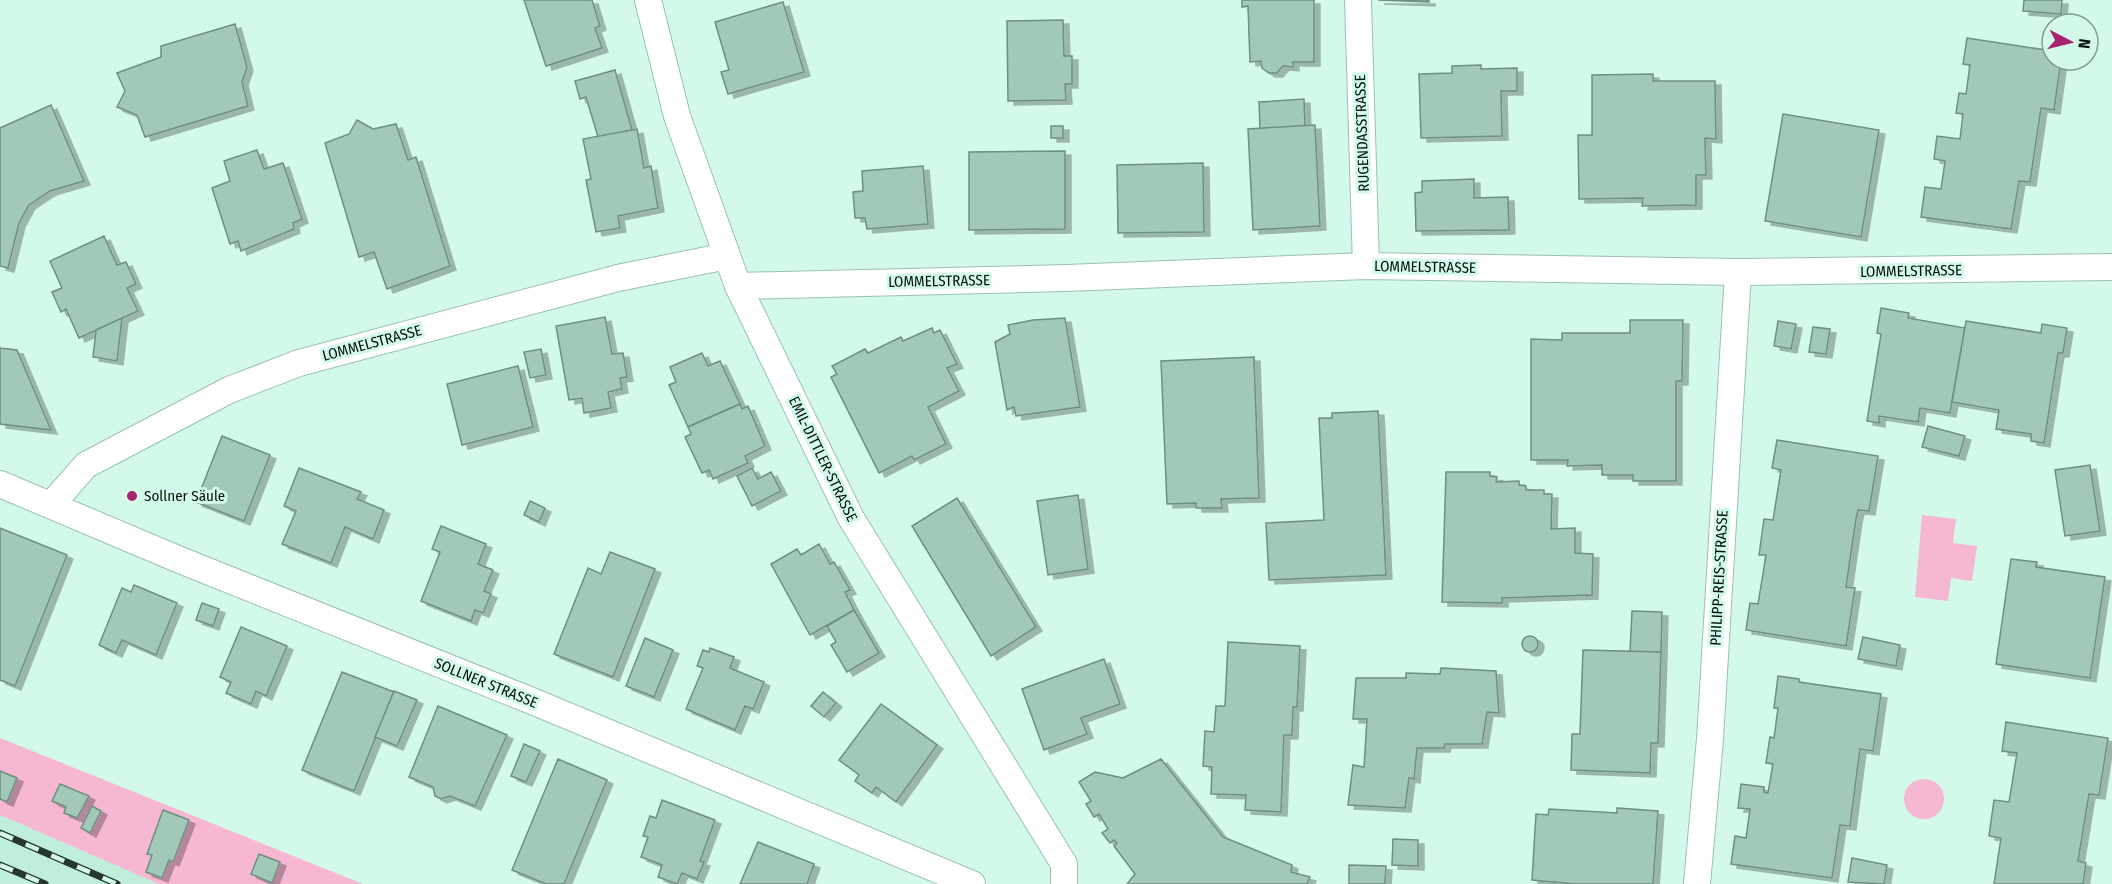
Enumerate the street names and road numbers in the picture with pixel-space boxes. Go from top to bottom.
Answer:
street label: RUGENDASSTRASSE [1351,74,1373,192]
street label: LOMMELSTRASSE [1374,257,1476,277]
street label: LOMMELSTRASSE [1860,261,1962,281]
street label: LOMMELSTRASSE [888,271,990,291]
street label: LOMMELSTRASSE [320,321,424,365]
street label: EMIL-DITTLER-STRASSE [785,393,861,525]
street label: PHILIPP-REIS-STRASSE [1706,510,1732,646]
street label: SOLLNER STRASSE [432,654,540,712]

